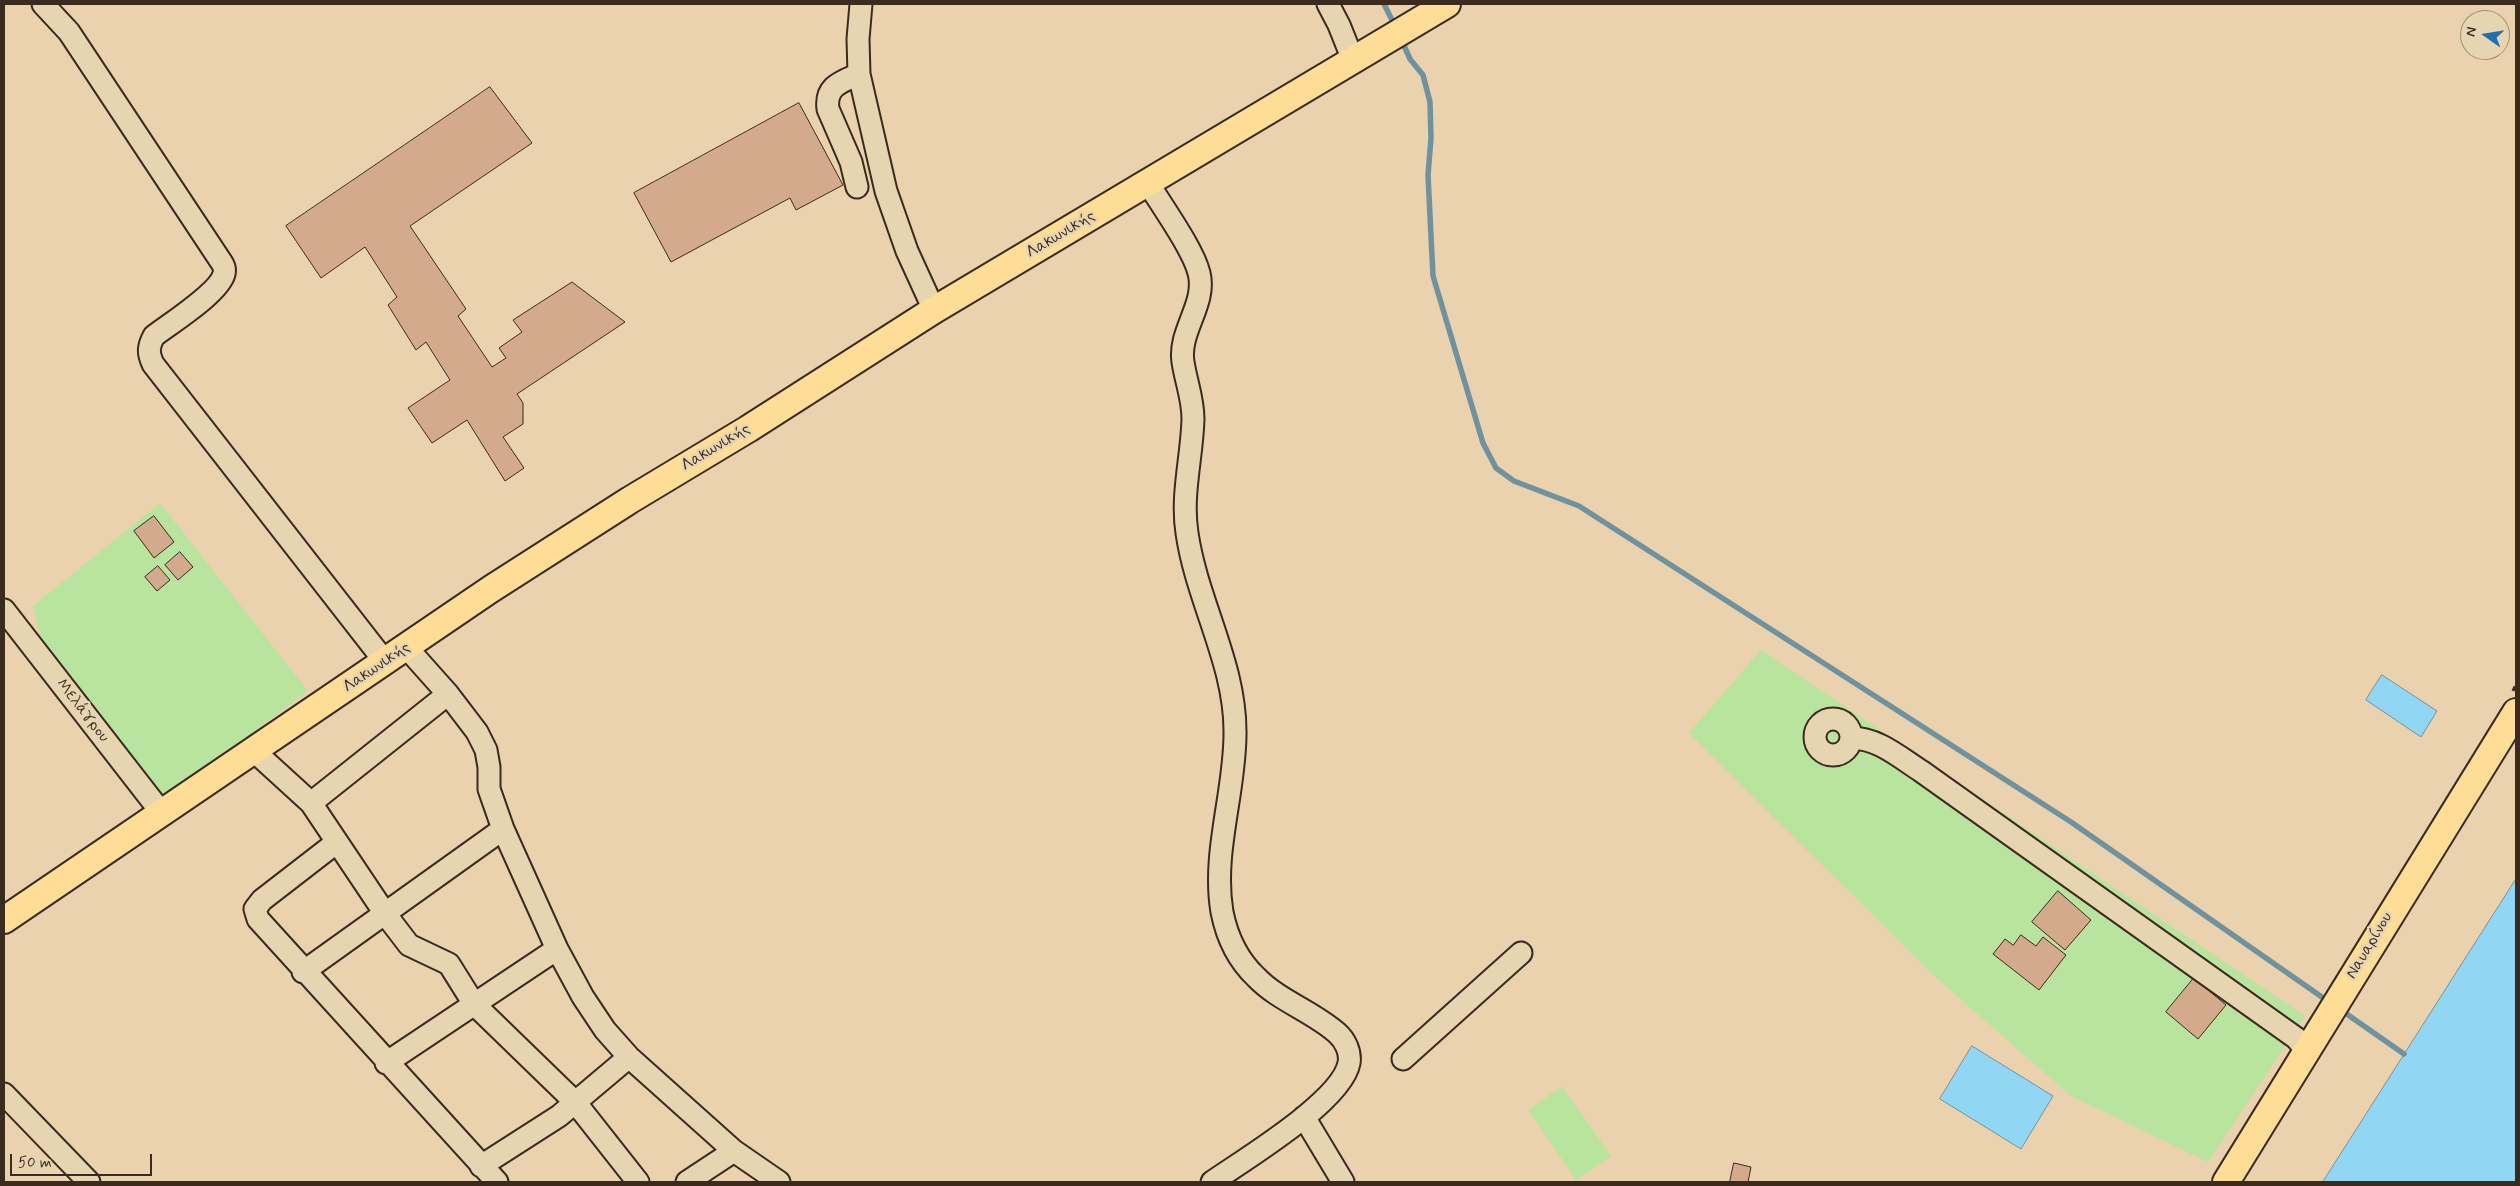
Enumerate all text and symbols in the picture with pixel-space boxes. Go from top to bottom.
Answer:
north arrow [2460,10,2510,60]
text: N [2462,25,2481,38]
street label: Λακωνικής [1023,207,1099,263]
street label: Λακωνικής [678,420,754,476]
street label: Λακωνικής [340,639,414,697]
street label: Μελάγρου [51,675,113,747]
street label: Ναυαρίνου [2343,909,2397,983]
scale bar [12,1144,155,1176]
text: 50 m [18,1153,52,1173]

